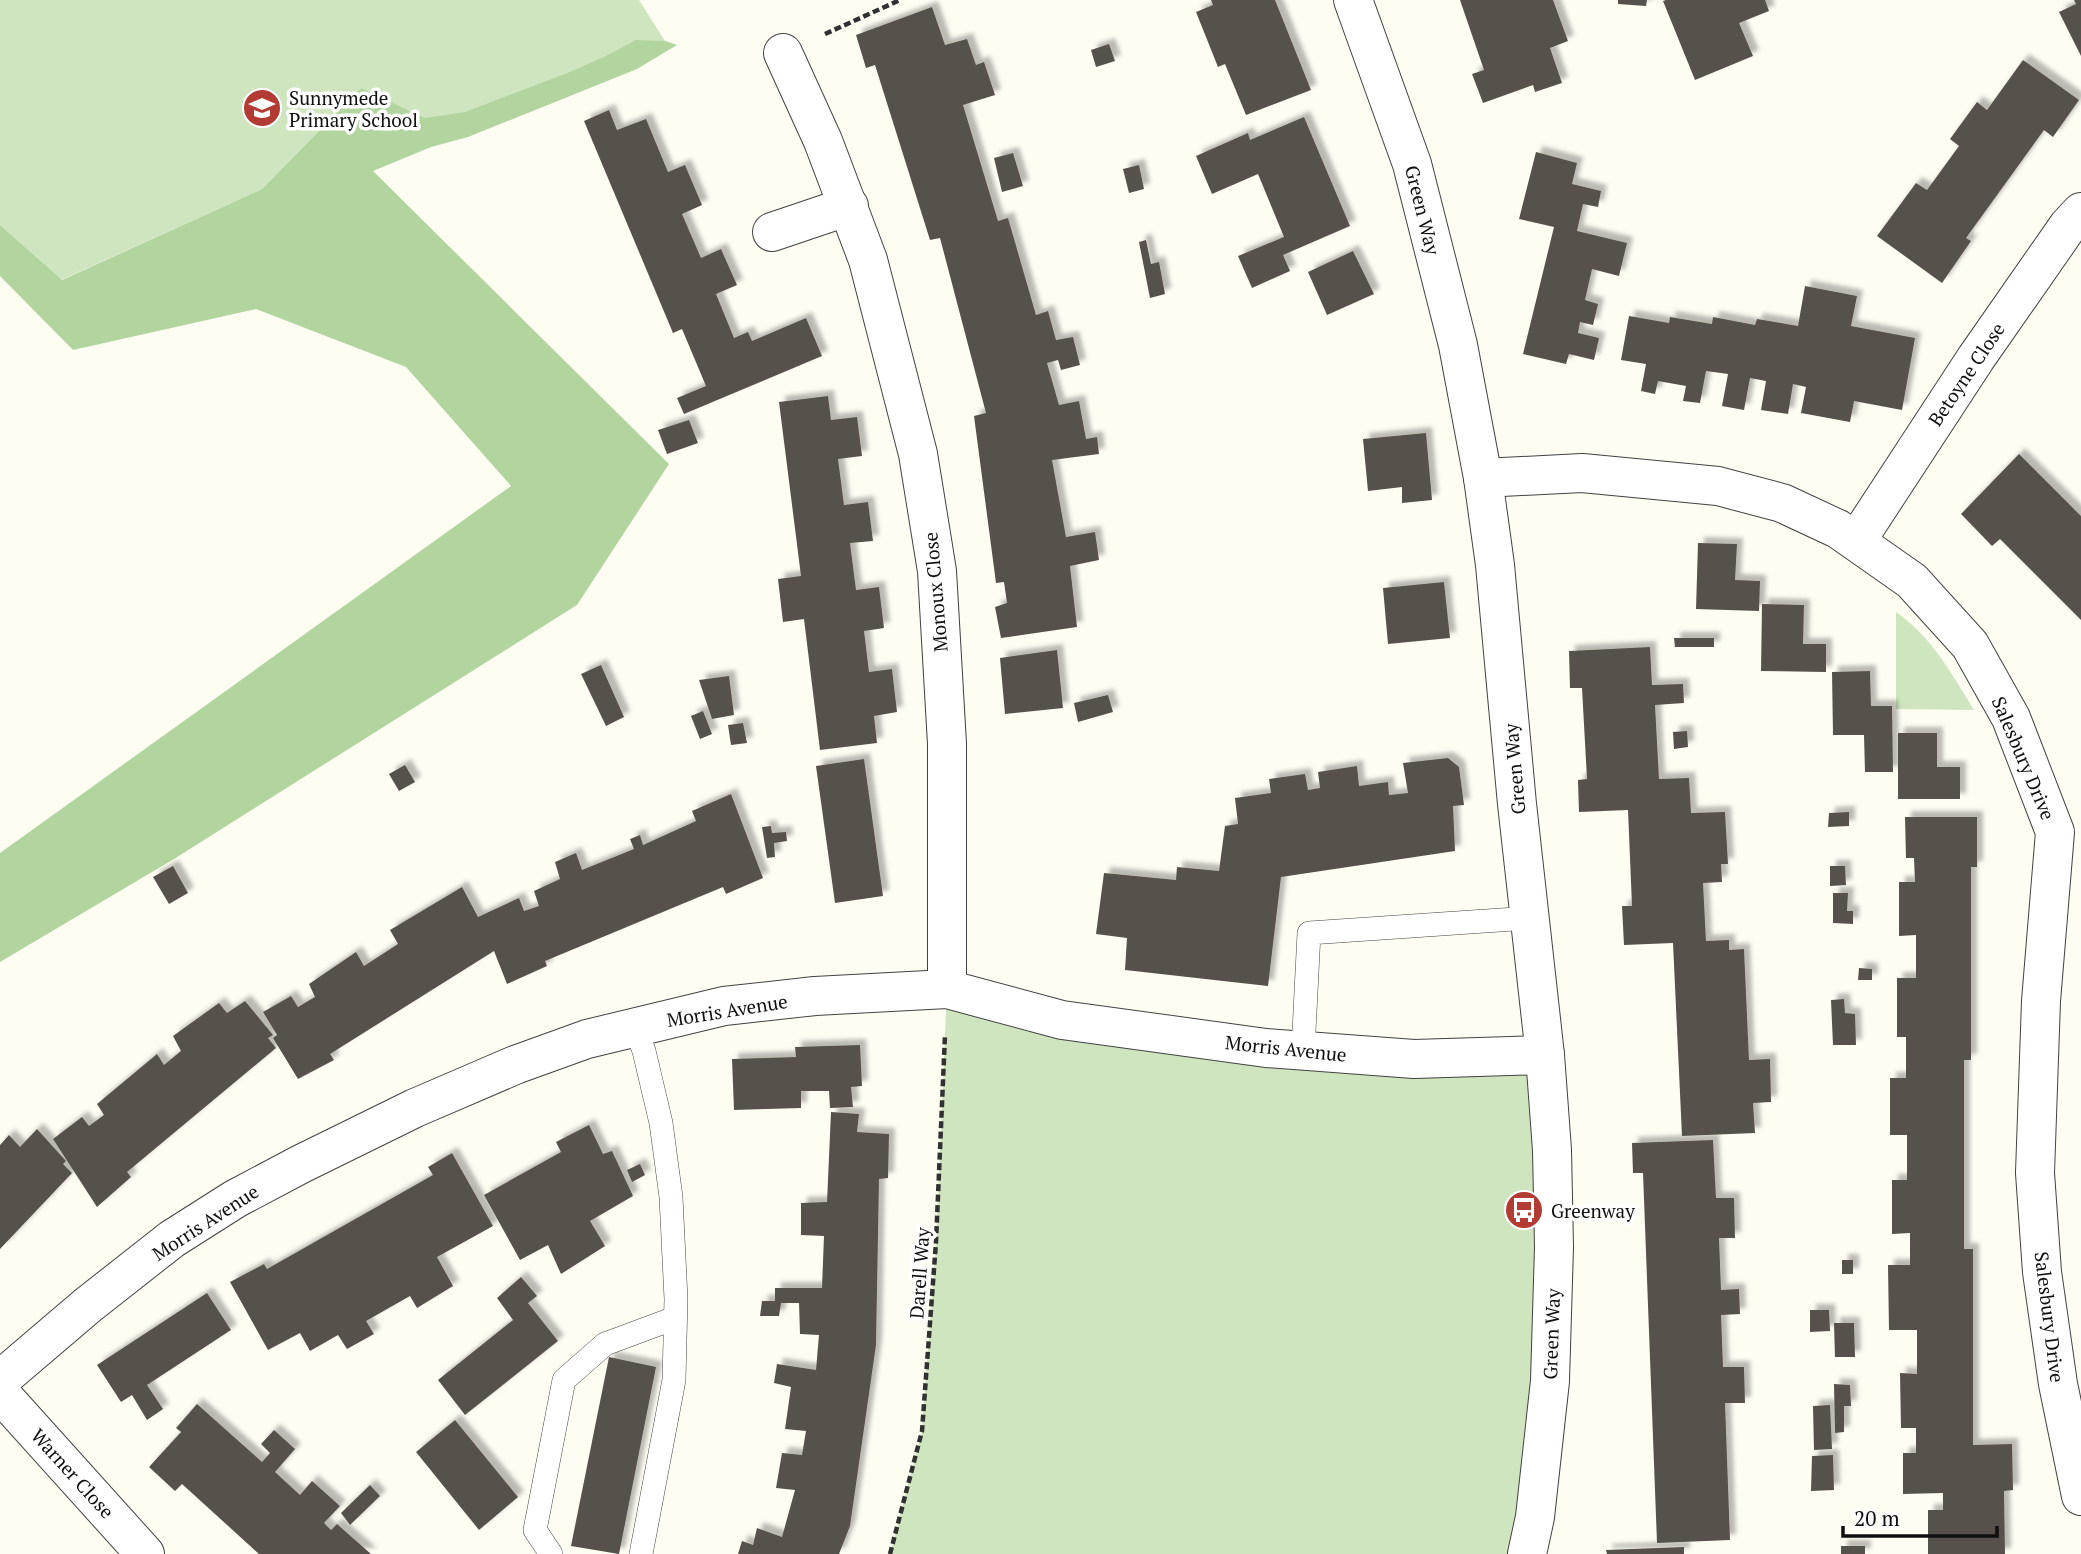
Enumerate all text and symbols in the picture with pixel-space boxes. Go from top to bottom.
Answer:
place label: Sunnymede Primary School [289,85,418,132]
school or university icon: Sunnymede Primary School [241,87,283,129]
street label: Green Way [1400,163,1446,258]
street label: Betoyne Close [1922,317,2010,431]
street label: Monoux Close [917,531,953,653]
street label: Salesbury Drive [1987,692,2061,824]
street label: Green Way [1498,722,1530,815]
street label: Morris Avenue [665,988,789,1032]
street label: Morris Avenue [1224,1029,1348,1067]
street label: Morris Avenue [147,1178,263,1266]
bus stop icon: Greenway [1503,1189,1545,1231]
place label: Greenway [1551,1198,1635,1223]
street label: Darell Way [903,1226,935,1320]
street label: Salesbury Drive [2030,1250,2070,1384]
street label: Green Way [1537,1288,1565,1380]
street label: Warner Close [26,1423,120,1523]
scale bar [1843,1494,1997,1538]
text: 20 m [1854,1504,1900,1532]

